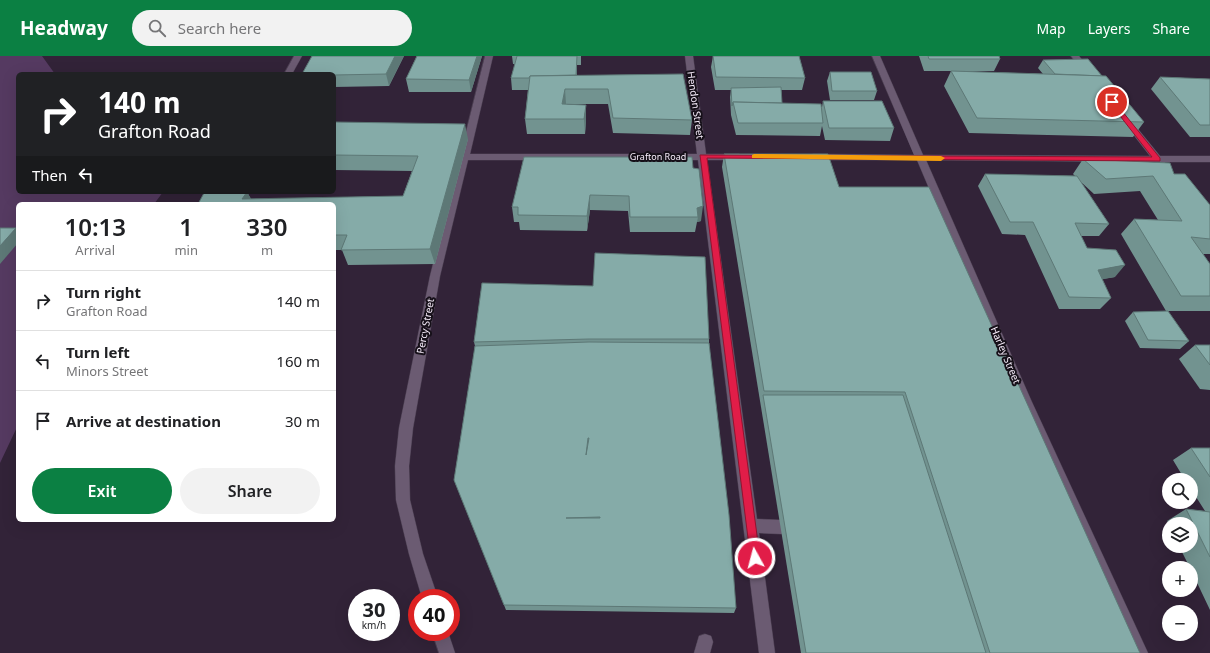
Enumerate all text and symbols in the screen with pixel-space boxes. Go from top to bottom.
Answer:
search box [132,10,412,46]
text: Headway [20,15,108,41]
icon: search [146,17,168,39]
text: Search here [178,18,261,38]
text: Map [1037,19,1066,38]
text: Layers [1088,19,1130,38]
text: Share [1152,19,1190,38]
street label: Hendon Street [684,70,708,140]
text: 140 m [98,83,181,121]
pin [1095,85,1129,119]
icon: right [32,88,84,140]
icon: arrive [1101,91,1123,113]
text: Grafton Road [98,119,211,143]
street label: Grafton Road [630,150,686,163]
icon: left [75,164,97,186]
text: Then [32,165,67,185]
text: 10:13 [64,210,126,243]
text: 1 [179,210,193,243]
text: 330 [246,210,288,243]
text: Arrival [75,241,115,259]
text: min [174,241,198,259]
text: m [261,241,273,259]
text: Turn right [66,282,141,302]
icon: right [32,290,54,312]
text: 140 m [276,291,320,311]
street label: Percy Street [413,297,437,355]
text: Grafton Road [66,302,148,320]
street label: Harley Street [988,324,1024,386]
text: Turn left [66,342,130,362]
icon: left [32,350,54,372]
text: 160 m [276,351,320,371]
text: Minors Street [66,362,148,380]
icon: arrive [32,410,54,432]
text: Arrive at destination [66,411,221,431]
text: 30 m [285,411,320,431]
button: Exit [32,468,172,514]
button: Share [180,468,320,514]
map controls [1162,473,1198,641]
button: search [1162,473,1198,509]
button: layers [1162,517,1198,553]
position arrow [734,537,776,579]
button: + [1162,561,1198,597]
speed limit sign: 40 [408,589,460,641]
text: 30 [363,596,385,623]
button: − [1162,605,1198,641]
text: km/h [362,618,386,632]

